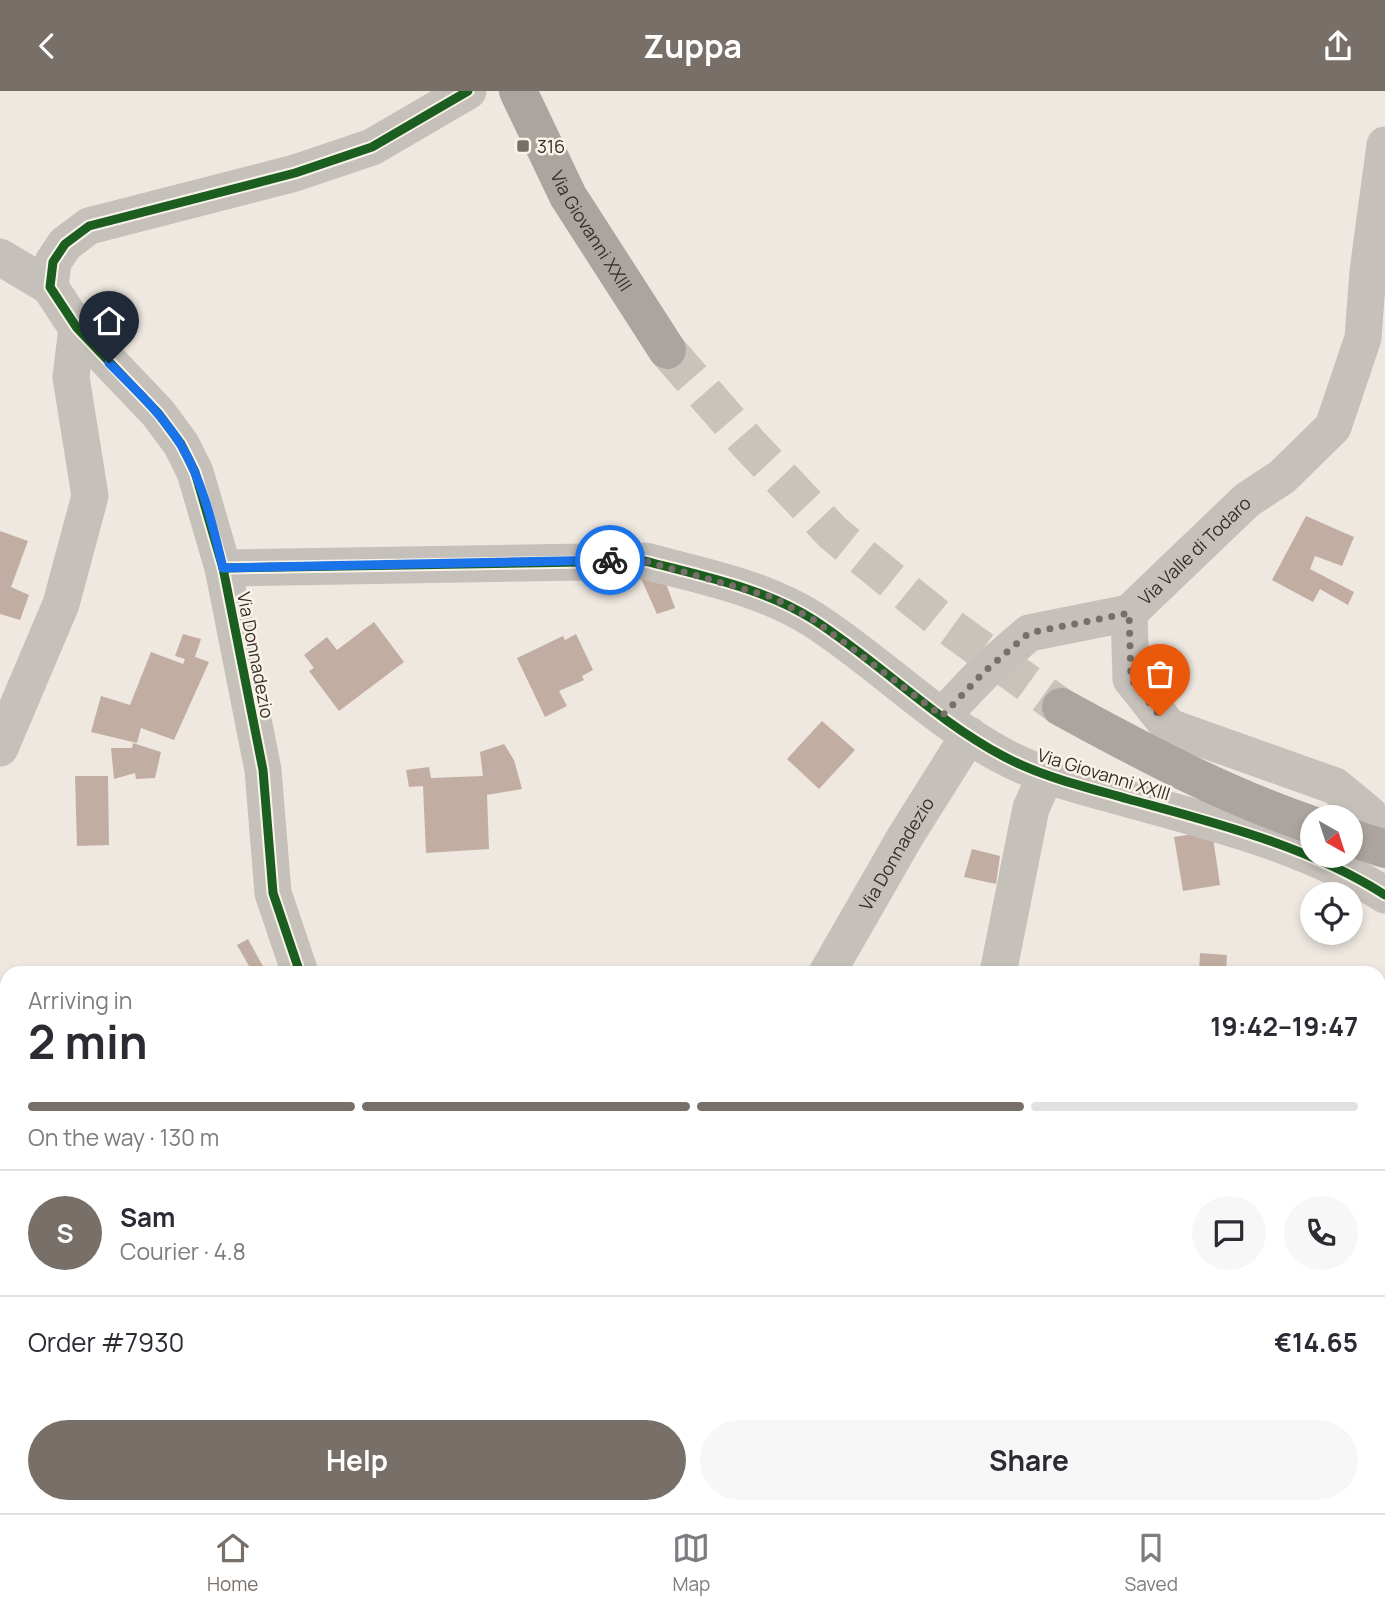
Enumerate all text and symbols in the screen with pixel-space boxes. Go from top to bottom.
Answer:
text: Zuppa [643,24,742,68]
icon: back [28,27,66,65]
icon: share [1319,27,1357,65]
place label: 316 [537,134,565,158]
marker: 316 [515,138,531,154]
street label: Via Giovanni XXIII [545,166,638,296]
pin [79,291,139,363]
icon: home [90,302,128,340]
street label: Via Valle di Todaro [1133,491,1256,610]
courier [575,525,645,595]
icon: bike [591,541,629,579]
street label: Via Donnadezio [232,590,280,720]
pin [1130,644,1190,716]
icon: bag [1141,655,1179,693]
street label: Via Giovanni XXIII [1035,742,1173,806]
street label: Via Donnadezio [853,792,939,915]
north arrow [1300,805,1363,868]
map controls [1300,805,1363,945]
button: locate [1300,882,1363,945]
text: Arriving in [28,984,133,1016]
text: 19:42–19:47 [1210,1008,1358,1044]
text: 2 min [28,1010,148,1073]
text: On the way · 130 m [28,1121,219,1153]
button: chat [1192,1196,1266,1270]
button: phone [1284,1196,1358,1270]
text: Sam [120,1199,175,1235]
text: S [56,1215,74,1251]
text: Courier · 4.8 [120,1235,246,1267]
text: Order #7930 [28,1324,184,1360]
text: €14.65 [1274,1324,1358,1360]
button: Help [28,1420,686,1500]
button: Share [700,1420,1358,1500]
tab: Home [207,1529,258,1597]
tab: Map [672,1529,710,1597]
tab: Saved [1124,1529,1178,1597]

